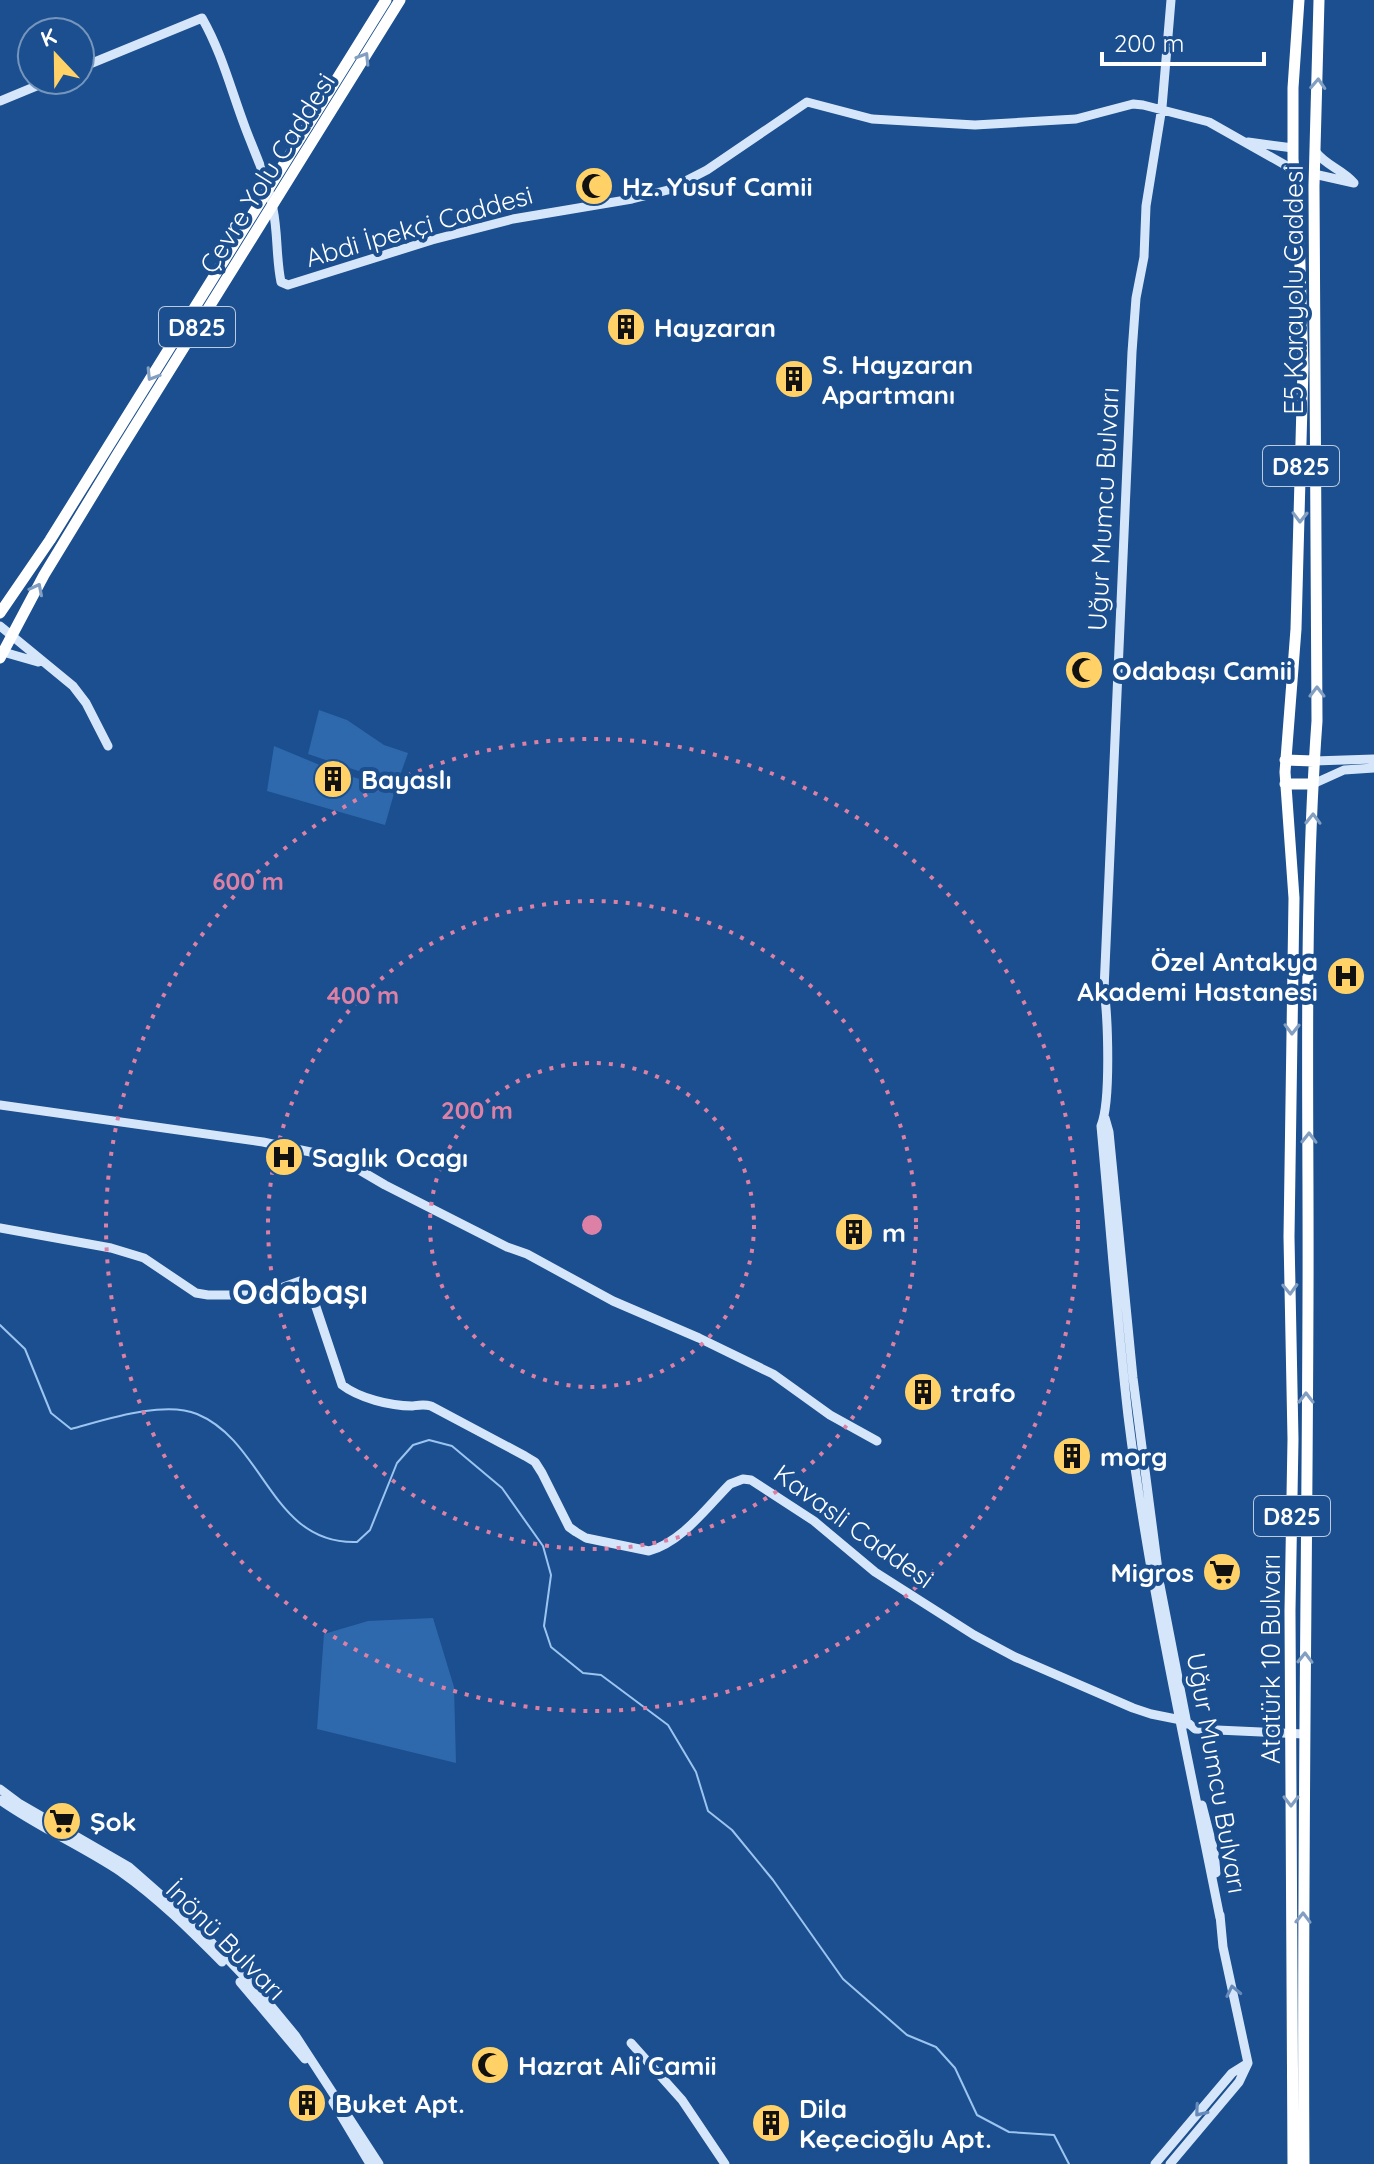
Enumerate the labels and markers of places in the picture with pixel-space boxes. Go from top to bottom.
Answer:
mosque icon: Hz. Yusuf Camii [573,165,615,207]
place label: Hz. Yusuf Camii [622,170,813,203]
building icon: Hayzaran [605,306,647,348]
place label: Hayzaran [654,311,776,344]
place label: S. Hayzaran Apartmanı [822,348,973,411]
building icon: S. Hayzaran Apartmanı [773,358,815,400]
mosque icon: Odabaşı Camii [1063,649,1105,691]
place label: Odabaşı Camii [1112,654,1292,687]
building icon: Bayaslı [312,758,354,800]
place label: Bayaslı [361,763,452,796]
place label: Özel Antakya Akademi Hastanesi [1077,945,1318,1008]
hospital icon: Özel Antakya Akademi Hastanesi [1325,955,1367,997]
hospital icon: Saglık Ocagı [263,1136,305,1178]
place label: Saglık Ocagı [312,1141,468,1174]
centre of rings [578,1211,606,1239]
building icon: m [833,1211,875,1253]
place label: m [882,1216,906,1249]
building icon: trafo [902,1371,944,1413]
place label: trafo [951,1376,1016,1409]
building icon: morg [1051,1435,1093,1477]
place label: morg [1100,1440,1168,1473]
supermarket icon: Migros [1201,1551,1243,1593]
place label: Migros [1111,1556,1194,1589]
supermarket icon: Şok [41,1800,83,1842]
place label: Şok [90,1805,137,1838]
mosque icon: Hazrat Ali Camii [469,2044,511,2086]
place label: Hazrat Ali Camii [518,2049,717,2082]
building icon: Buket Apt. [286,2082,328,2124]
place label: Buket Apt. [335,2087,465,2120]
place label: Dila Keçecioğlu Apt. [799,2092,992,2155]
building icon: Dila Keçecioğlu Apt. [750,2102,792,2144]

